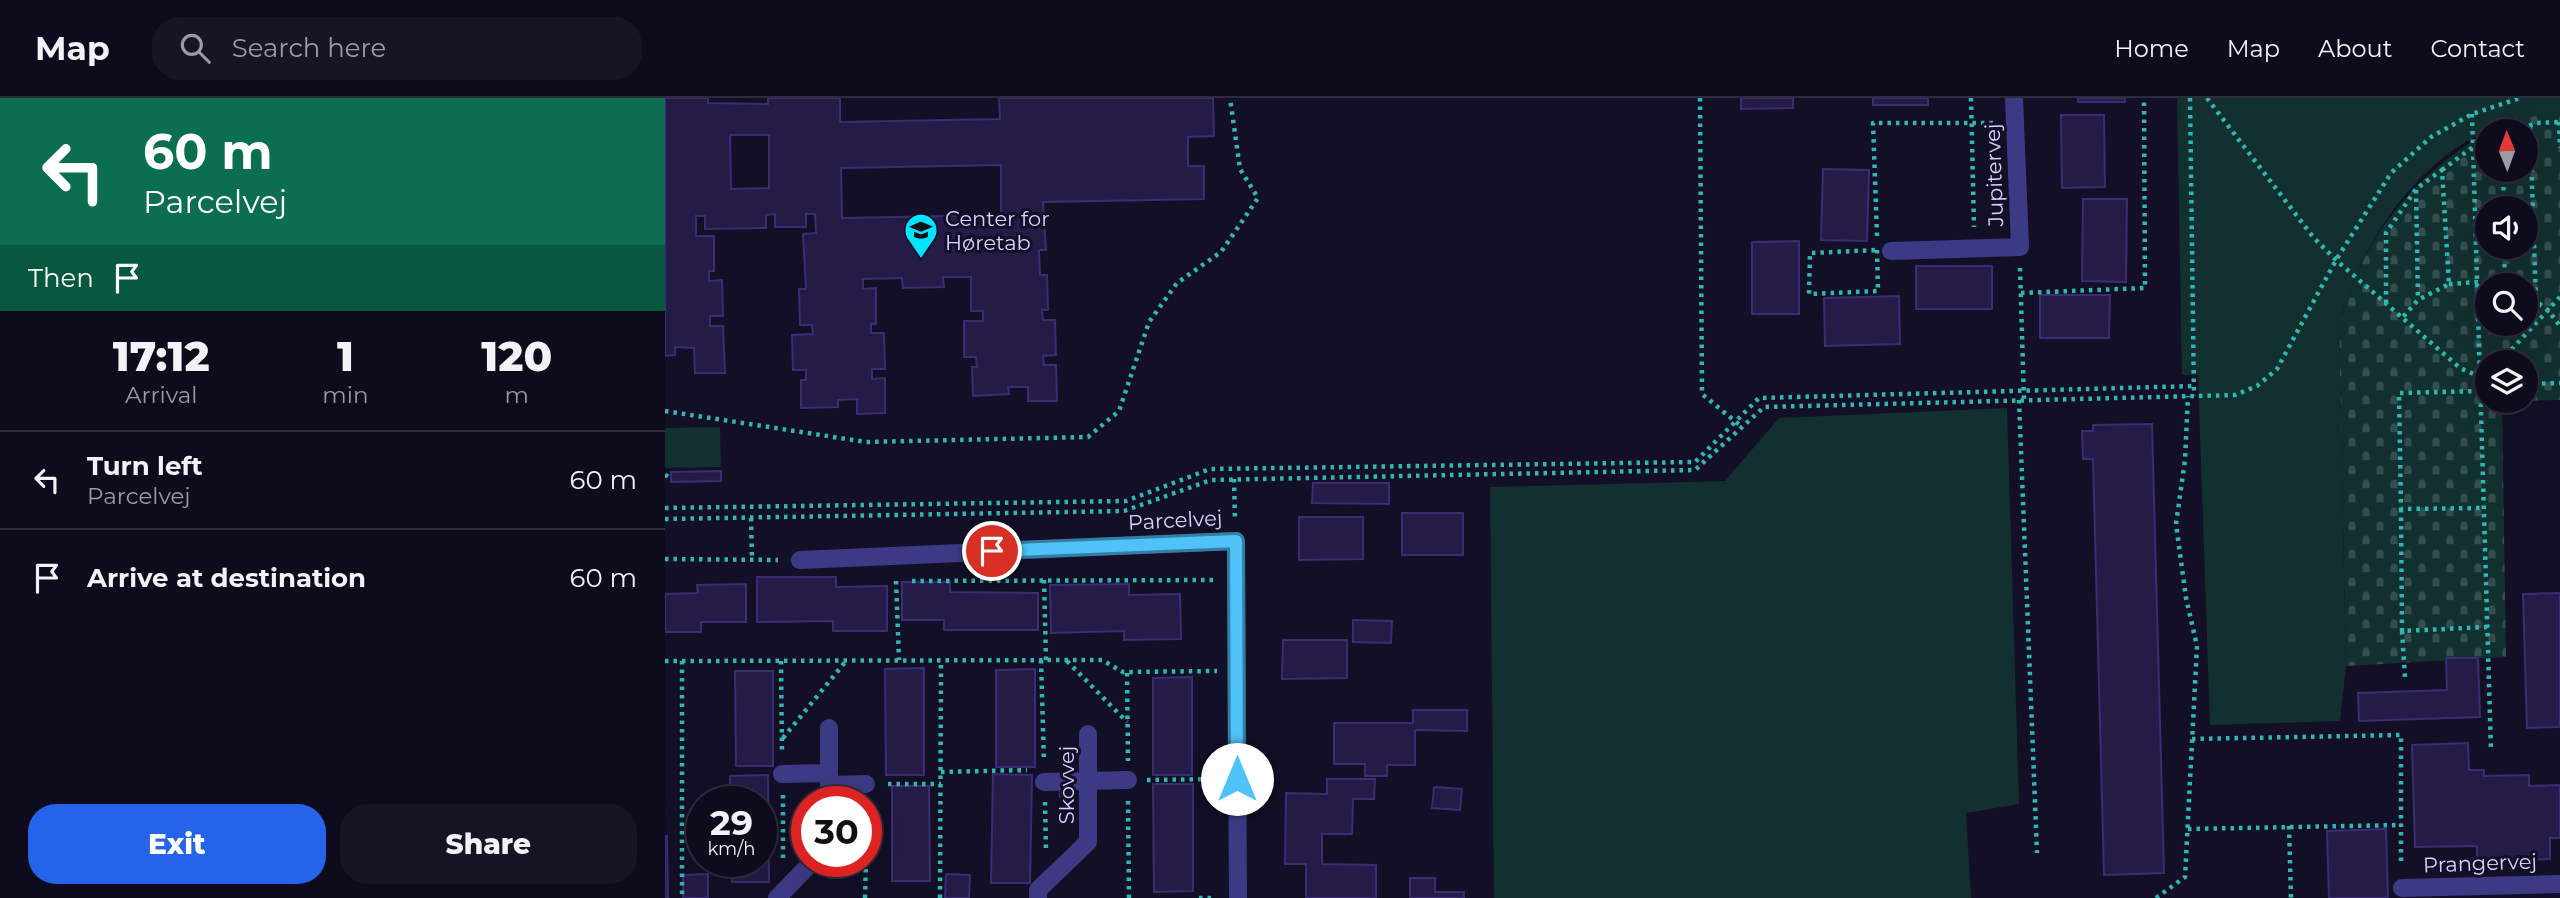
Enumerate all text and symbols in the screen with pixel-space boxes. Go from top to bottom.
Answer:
search box [152,17,642,80]
text: Map [35,28,110,68]
icon: search [176,29,214,67]
text: Search here [232,32,386,64]
text: Home [2114,34,2189,63]
text: Map [2227,34,2280,63]
text: About [2318,34,2392,63]
text: Contact [2430,34,2525,63]
north arrow [2475,119,2537,182]
map controls [2475,119,2538,413]
text: 60 m [143,122,273,181]
street label: Jupitervej [1980,123,2008,228]
icon: left [28,126,119,217]
text: Parcelvej [143,182,287,221]
button: sound [2475,196,2538,259]
place label: Center for Høretab [945,206,1050,255]
school or university icon: Center for Høretab [902,211,940,260]
icon: arrive [108,259,146,297]
text: Then [28,262,94,294]
button: search [2475,273,2538,336]
text: 17:12 [113,330,210,382]
text: 1 [337,330,354,382]
text: 120 [481,330,552,382]
button: layers [2475,350,2538,413]
text: Arrival [125,381,197,409]
text: min [322,381,368,409]
text: m [505,381,529,409]
text: Turn left [87,450,203,482]
icon: left [28,461,66,499]
text: 60 m [570,464,637,496]
text: Parcelvej [87,482,191,510]
street label: Parcelvej [1127,505,1223,535]
pin [962,521,1022,581]
icon: arrive [973,532,1011,570]
icon: arrive [28,559,66,597]
text: Arrive at destination [87,562,366,594]
text: 60 m [570,562,637,594]
position arrow [1200,742,1274,816]
street label: Skovvej [1054,746,1079,824]
speed limit sign: 30 [791,786,882,877]
text: 29 [710,801,753,844]
button: Exit [28,804,326,884]
button: Share [340,804,637,884]
text: km/h [707,838,756,860]
street label: Prangervej [2423,849,2537,877]

